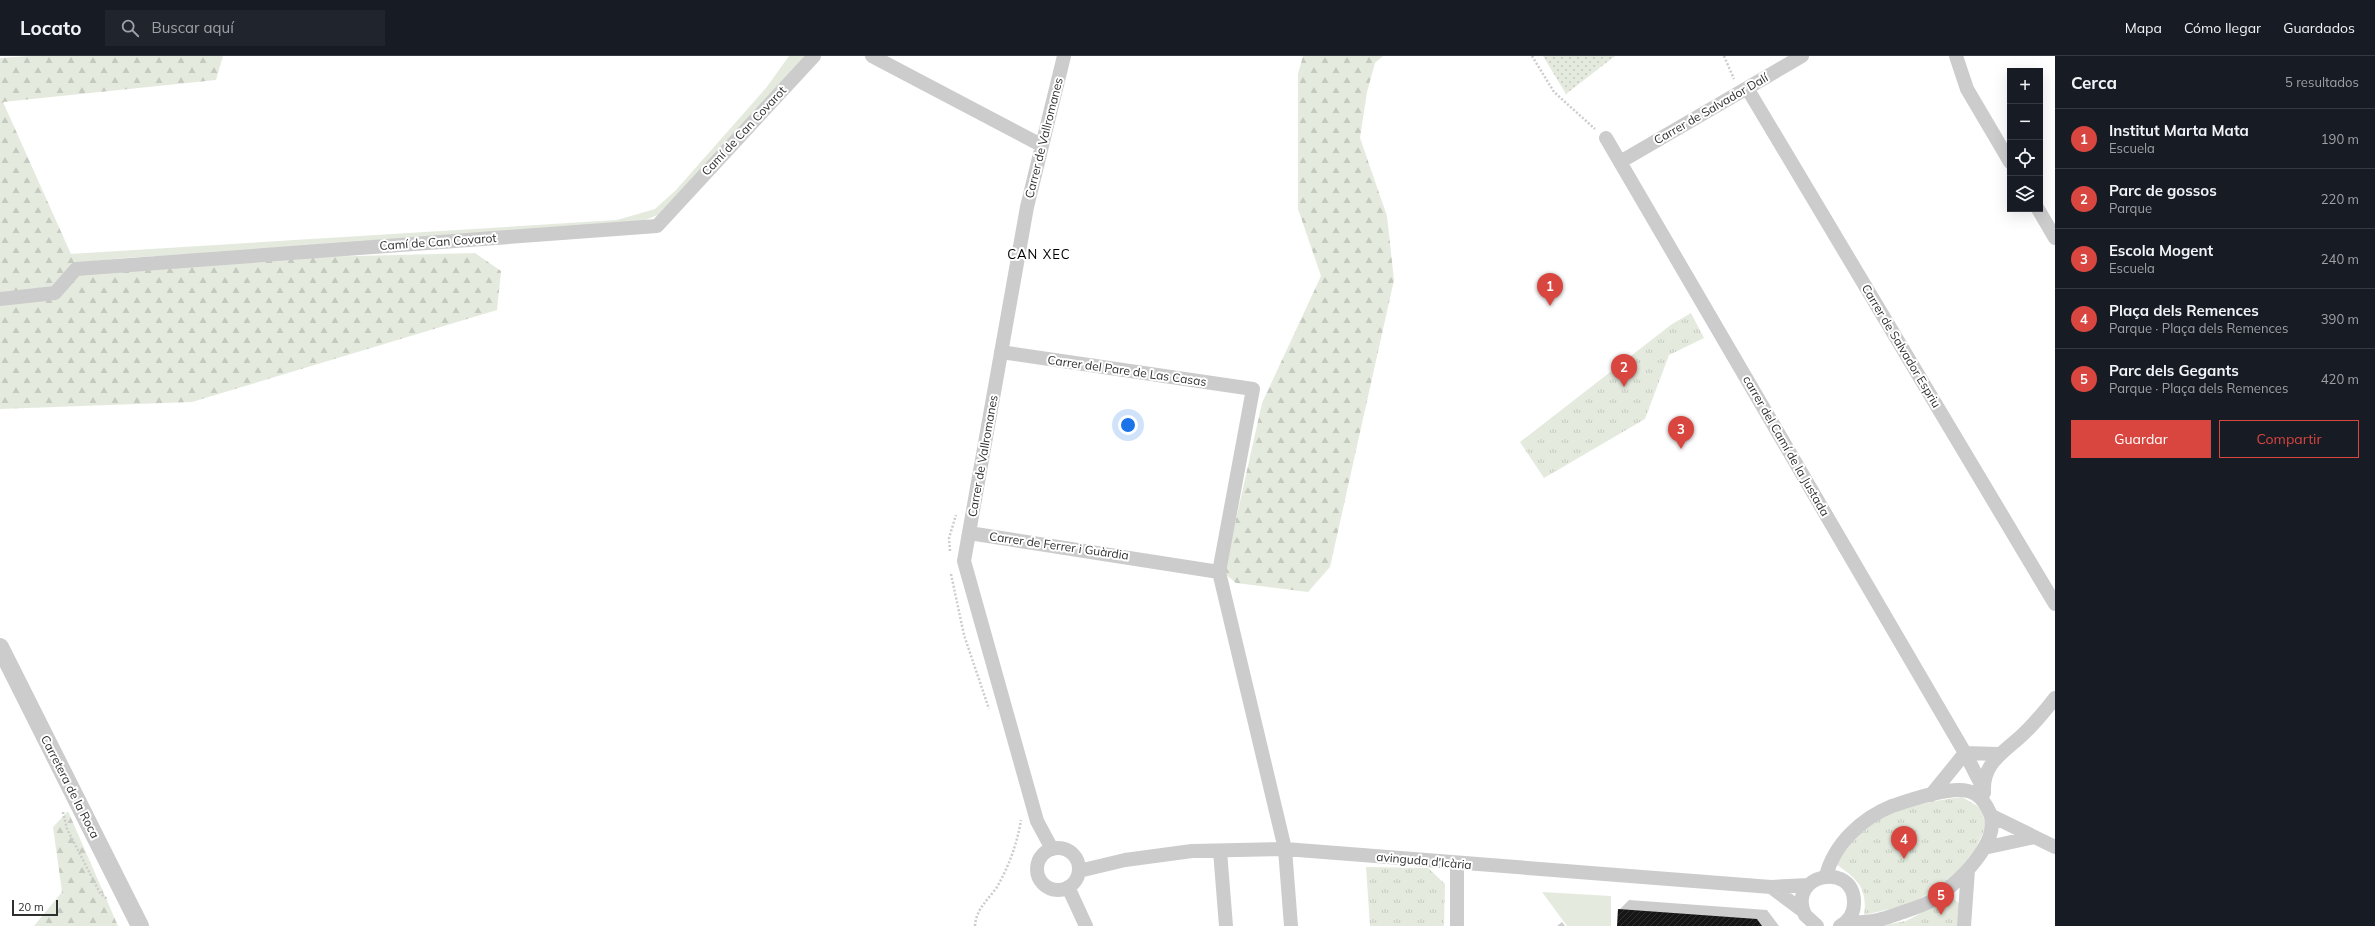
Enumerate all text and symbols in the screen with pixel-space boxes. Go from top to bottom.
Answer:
search box [105,10,385,46]
text: Locato [20,16,81,40]
icon: search [119,17,141,39]
text: Buscar aquí [151,18,234,37]
text: Mapa [2125,19,2162,37]
text: Cómo llegar [2184,19,2261,37]
text: Guardados [2283,19,2355,37]
map controls [2007,68,2043,212]
button: + [2007,68,2043,104]
street label: Carrer de Salvador Dalí [1651,69,1771,147]
text: Cerca [2071,72,2117,93]
text: 5 resultados [2285,74,2359,90]
street label: Carrer de Vallromanes [1021,76,1066,200]
street label: Camí de Can Covarot [698,83,789,179]
button: − [2007,104,2043,140]
text: Institut Marta Mata [2109,121,2249,140]
text: 1 [2080,131,2088,147]
text: 190 m [2321,131,2359,147]
button: locate [2007,140,2043,176]
text: Escuela [2109,140,2155,156]
button: layers [2007,176,2043,212]
text: Parc de gossos [2109,181,2217,200]
text: 2 [2080,191,2088,207]
text: 220 m [2321,191,2359,207]
text: Parque [2109,200,2152,216]
street label: Camí de Can Covarot [379,230,497,253]
text: Escola Mogent [2109,241,2213,260]
district label: CAN XEC [1007,246,1071,262]
text: 3 [2080,251,2088,267]
text: 240 m [2321,251,2359,267]
text: Escuela [2109,260,2155,276]
pin: 1 [1537,273,1563,306]
street label: Carrer de Salvador Espriu [1859,281,1944,410]
text: Plaça dels Remences [2109,301,2259,320]
text: 4 [2080,311,2088,327]
text: 390 m [2321,311,2359,327]
text: Parque · Plaça dels Remences [2109,320,2288,336]
street label: Carrer del Pare de Las Casas [1047,352,1207,389]
pin: 2 [1611,354,1637,387]
text: Parc dels Gegants [2109,361,2239,380]
text: 5 [2080,371,2088,387]
text: 420 m [2321,371,2359,387]
street label: carrer del Camí de la Justada [1740,373,1833,519]
text: Parque · Plaça dels Remences [2109,380,2288,396]
street label: Carrer de Vallromanes [964,394,1001,518]
your location [1118,415,1138,435]
pin: 3 [1668,416,1694,449]
button: Guardar [2071,420,2211,458]
button: Compartir [2219,420,2359,458]
street label: Carrer de Ferrer i Guàrdia [988,528,1130,563]
street label: Carretera de la Roca [38,733,103,841]
pin: 4 [1891,826,1917,859]
street label: avinguda d'Icària [1376,849,1472,872]
pin: 5 [1928,882,1954,915]
scale bar [12,898,58,917]
text: 20 m [18,900,44,914]

